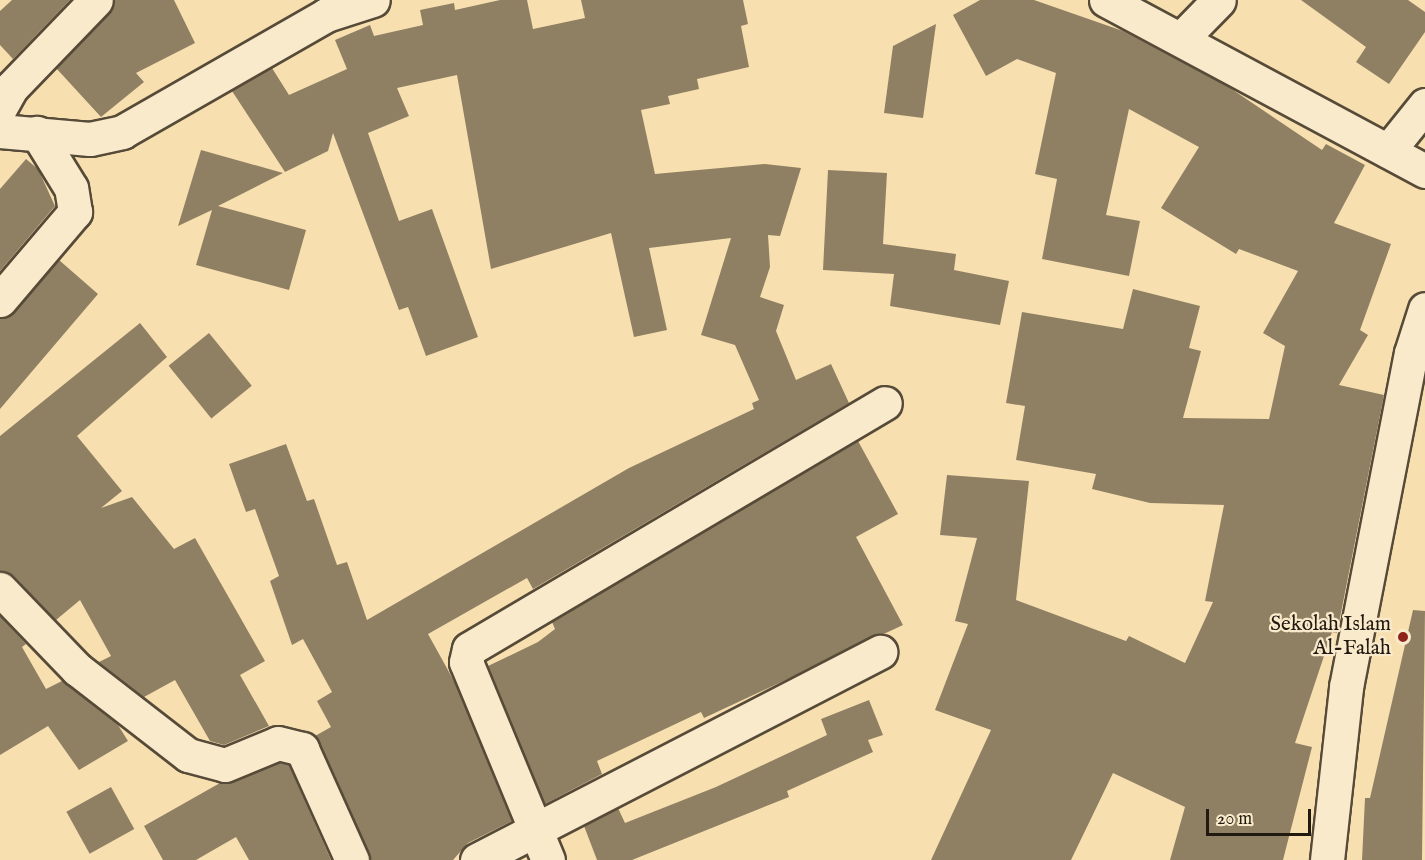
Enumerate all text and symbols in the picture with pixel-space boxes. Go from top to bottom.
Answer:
place label: Sekolah Islam Al-Falah [1270,612,1391,662]
marker: Sekolah Islam Al-Falah [1396,630,1410,644]
scale bar [1209,797,1314,835]
text: 20 m [1217,808,1252,831]

